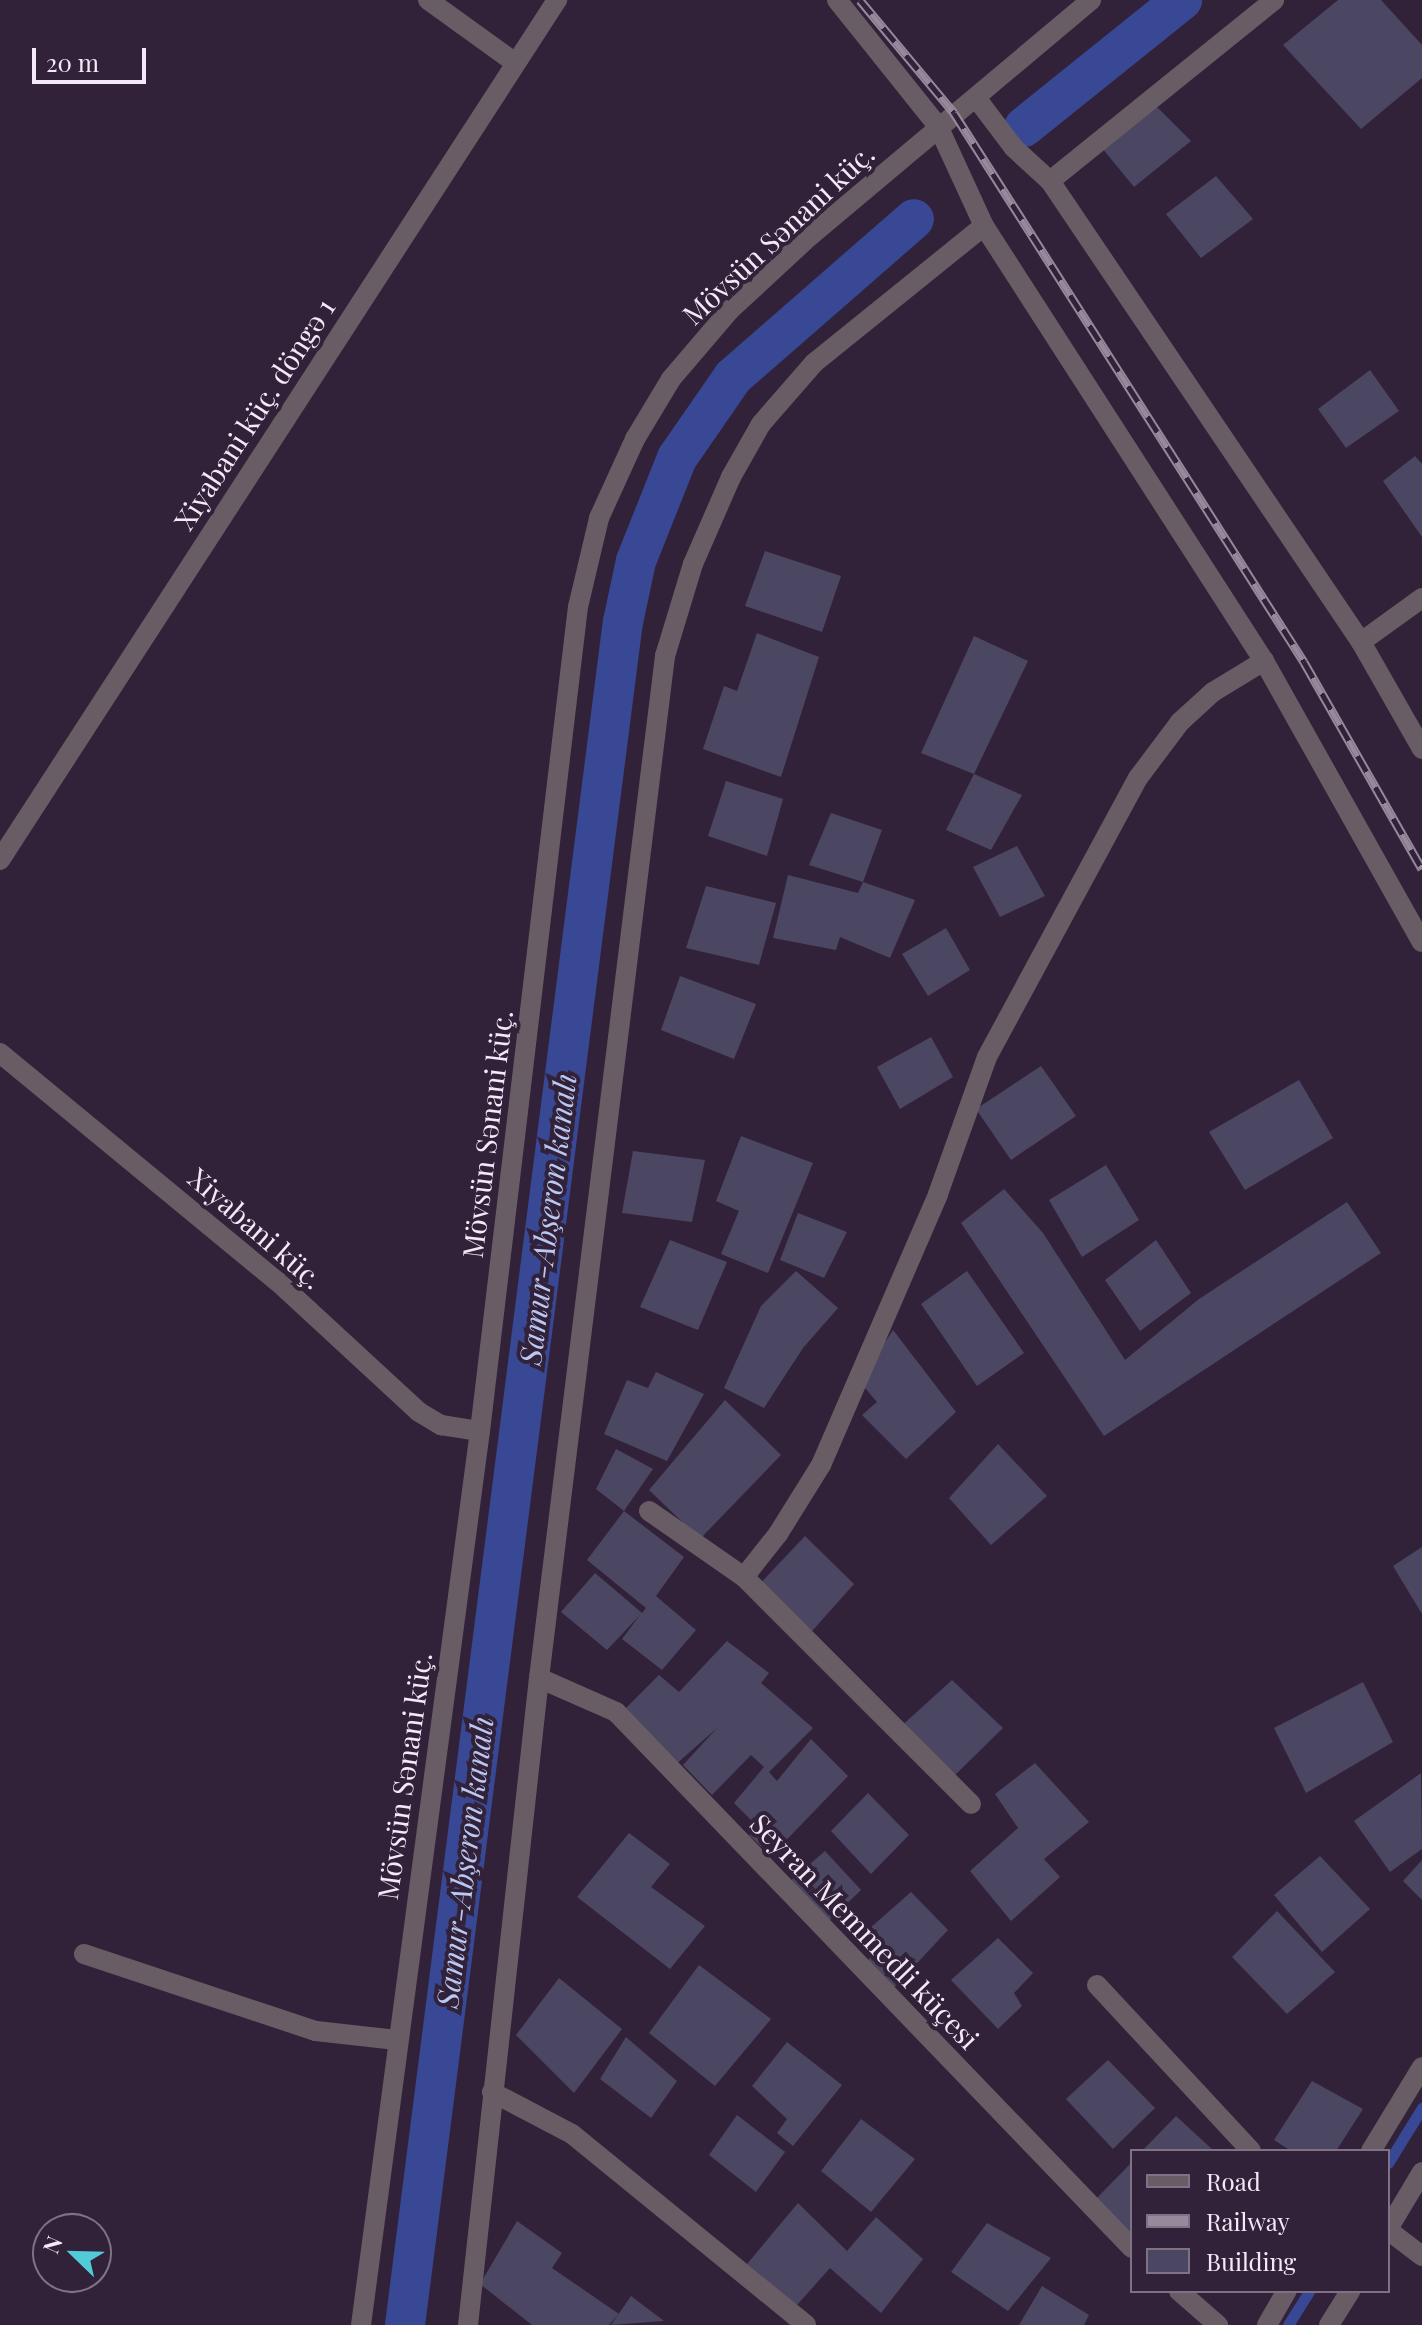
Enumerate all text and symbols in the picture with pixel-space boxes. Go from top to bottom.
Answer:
scale bar [36,32,150,82]
text: 20 m [46,46,99,78]
street label: Mövsün Sənani küç. [675,136,881,332]
street label: Xiyabani küç. döngə 1 [166,292,342,536]
street label: Mövsün Sənani küç. [455,1008,519,1260]
water label: Samur-Abşeron kanalı [511,1071,583,1367]
street label: Xiyabani küç. [182,1160,330,1296]
street label: Mövsün Sənani küç. [370,1650,438,1902]
water label: Samur-Abşeron kanalı [428,1714,500,2010]
street label: Seyran Memmedli küçesi [744,1806,986,2056]
legend [1130,2149,1390,2293]
text: Road [1206,2165,1261,2197]
text: Railway [1206,2205,1290,2237]
north arrow [32,2213,112,2293]
text: N [35,2231,69,2258]
text: Building [1206,2245,1296,2277]

